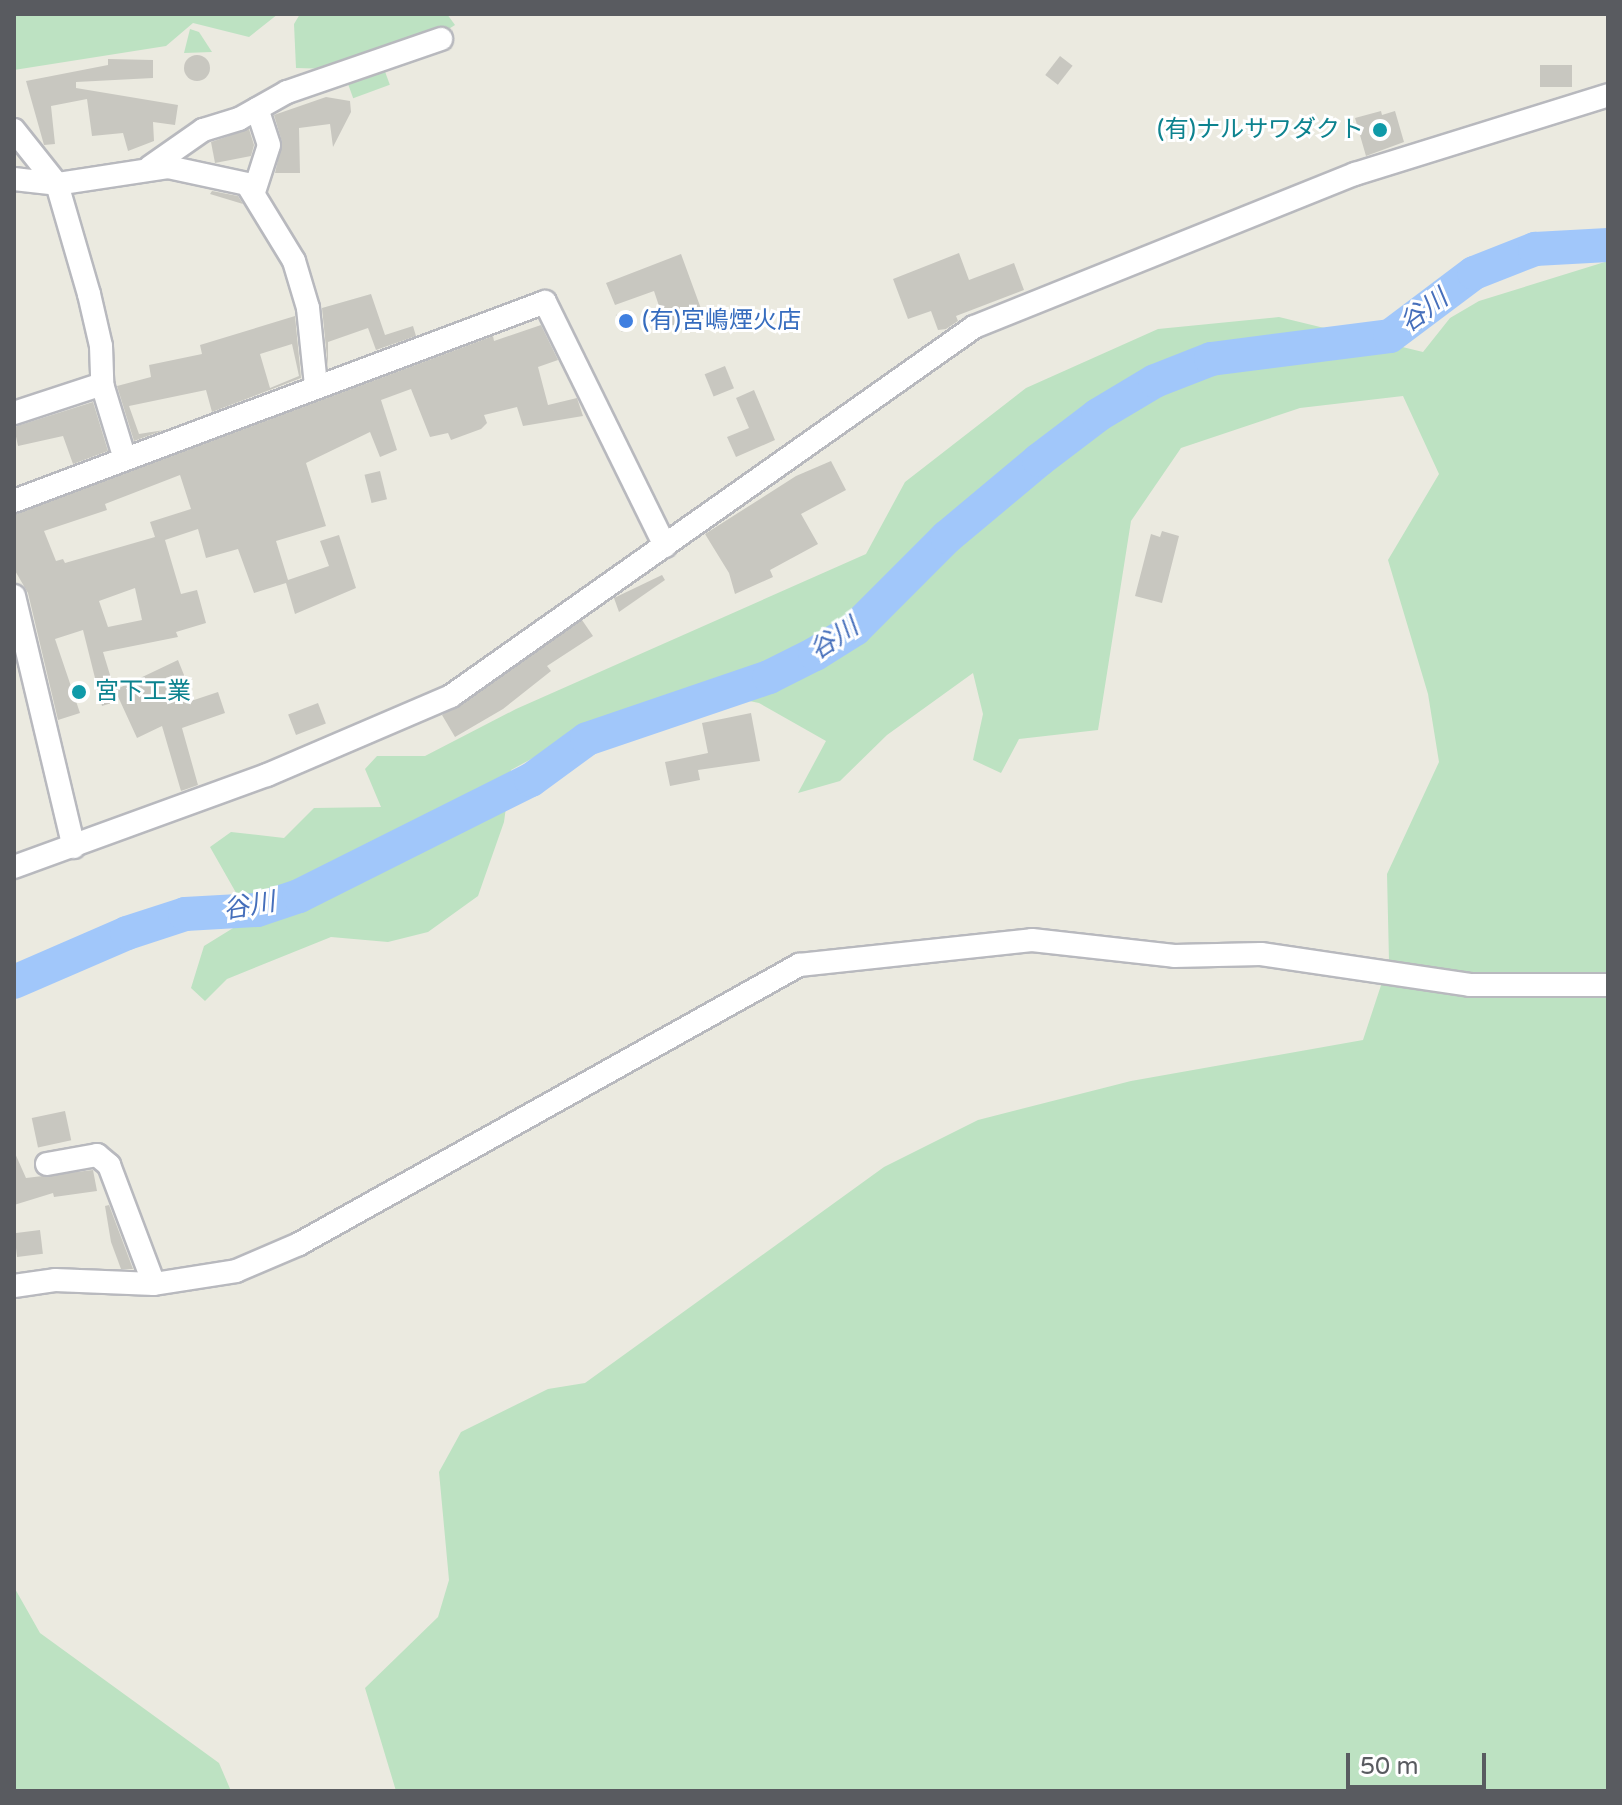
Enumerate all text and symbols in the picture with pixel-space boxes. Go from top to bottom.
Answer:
place label: (有)ナルサワダクト [1157,116,1364,144]
marker: (有)ナルサワダクト [1371,121,1389,139]
water label: 谷川 [1394,283,1454,339]
place label: (有)宮嶋煙火店 [642,307,801,335]
marker: (有)宮嶋煙火店 [617,312,635,330]
water label: 谷川 [804,612,864,666]
place label: 宮下工業 [95,678,191,706]
marker: 宮下工業 [70,683,88,701]
water label: 谷川 [221,886,277,926]
scale bar [1350,1737,1490,1787]
text: 50 m [1360,1752,1418,1781]

